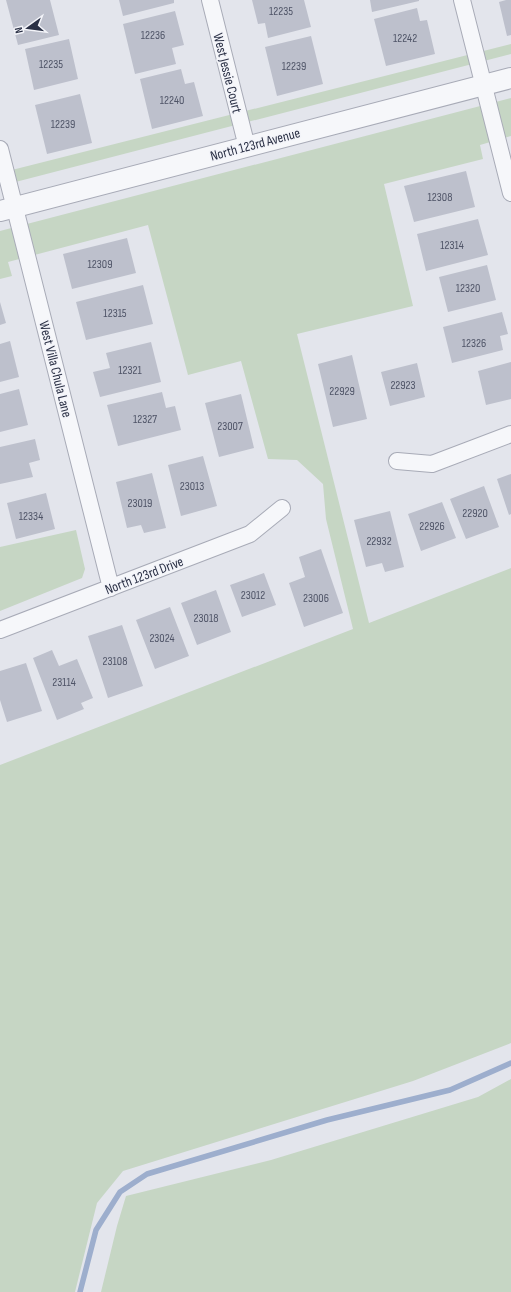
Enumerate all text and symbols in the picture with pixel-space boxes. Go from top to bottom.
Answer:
house number: 12235 [269,4,293,19]
north arrow [8,8,48,48]
text: N [12,26,26,35]
house number: 12236 [141,28,165,43]
street label: West Jessie Court [209,31,246,115]
house number: 12242 [393,31,417,46]
house number: 12235 [39,57,63,72]
house number: 12239 [282,59,306,74]
house number: 12240 [160,93,184,108]
house number: 12239 [51,117,75,132]
street label: North 123rd Avenue [208,124,302,165]
house number: 12308 [428,190,452,205]
house number: 12314 [440,238,464,253]
house number: 12309 [88,257,113,272]
house number: 12320 [456,281,480,296]
house number: 12315 [103,306,127,321]
street label: West Villa Chula Lane [35,319,76,419]
house number: 12326 [462,336,486,351]
house number: 12321 [118,363,143,378]
house number: 22923 [390,378,416,393]
house number: 22929 [329,384,355,399]
house number: 12327 [133,412,157,427]
house number: 23007 [217,419,243,434]
house number: 23013 [180,479,204,494]
house number: 23019 [128,496,152,511]
house number: 22920 [462,506,488,521]
house number: 12334 [19,509,43,524]
house number: 22926 [419,519,445,534]
house number: 22932 [366,534,392,549]
street label: North 123rd Drive [103,553,186,598]
house number: 23012 [241,588,265,603]
house number: 23006 [303,591,329,606]
house number: 23018 [194,611,218,626]
house number: 23024 [149,631,175,646]
house number: 23108 [103,654,127,669]
house number: 23114 [52,675,76,690]

